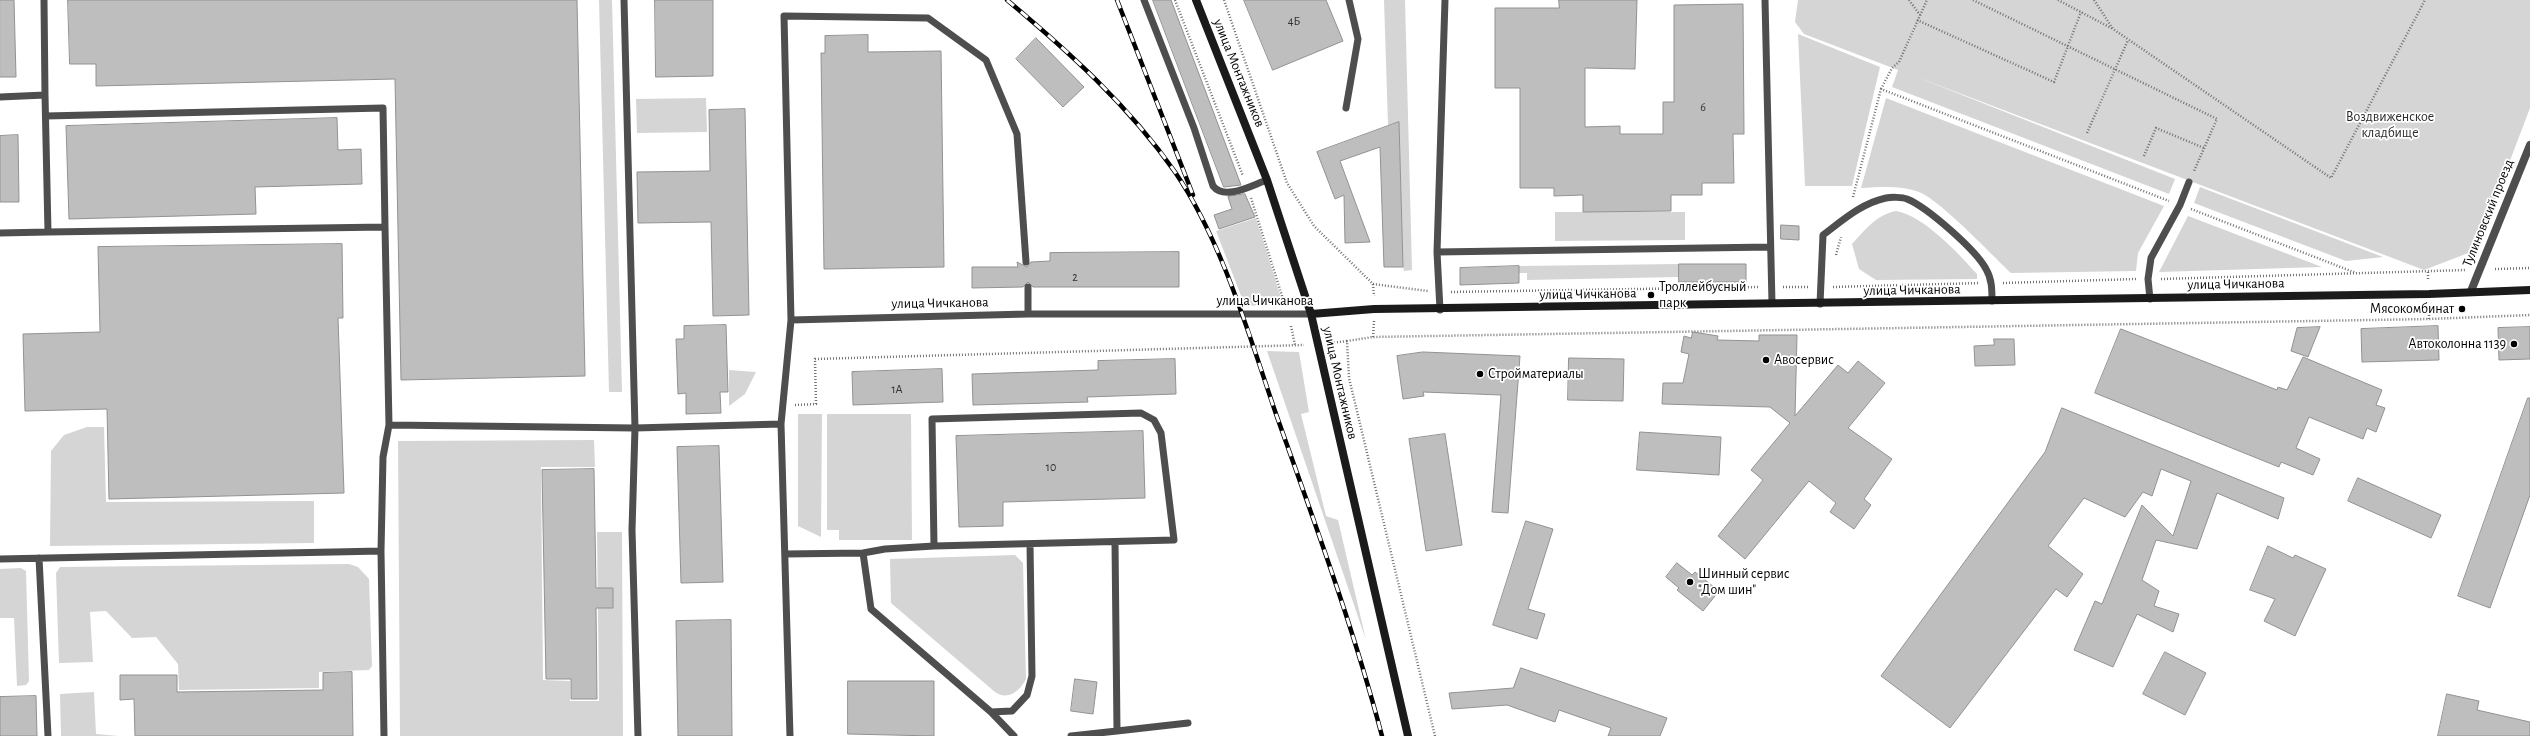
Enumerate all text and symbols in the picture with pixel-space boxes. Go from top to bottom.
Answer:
house number: 4Б [1288,14,1300,28]
street label: улица Монтажников [1210,16,1268,130]
house number: 6 [1700,100,1706,114]
park label: Воздвиженское кладбище [2346,109,2434,142]
street label: Тулиновский проезд [2459,157,2517,269]
house number: 2 [1072,270,1078,284]
street label: улица Чичканова [2187,275,2285,293]
place label: Троллейбусный парк [1659,279,1747,312]
street label: улица Чичканова [1863,281,1961,299]
street label: улица Чичканова [1539,285,1637,303]
marker: Троллейбусный парк [1646,290,1656,300]
street label: улица Чичканова [1217,293,1313,309]
street label: улица Чичканова [891,294,989,312]
place label: Мясокомбинат [2370,301,2454,317]
marker: Мясокомбинат [2457,304,2467,314]
street label: улица Монтажников [1319,325,1361,441]
place label: Автоколонна 1139 [2408,336,2506,352]
marker: Автоколонна 1139 [2509,339,2519,349]
place label: Авосервис [1774,352,1834,368]
marker: Авосервис [1761,355,1771,365]
place label: Стройматериалы [1488,366,1584,382]
marker: Стройматериалы [1475,369,1485,379]
house number: 1А [891,382,903,396]
house number: 10 [1046,460,1056,474]
place label: Шинный сервис "Дом шин" [1698,566,1790,598]
marker: Шинный сервис "Дом шин" [1685,577,1695,587]

